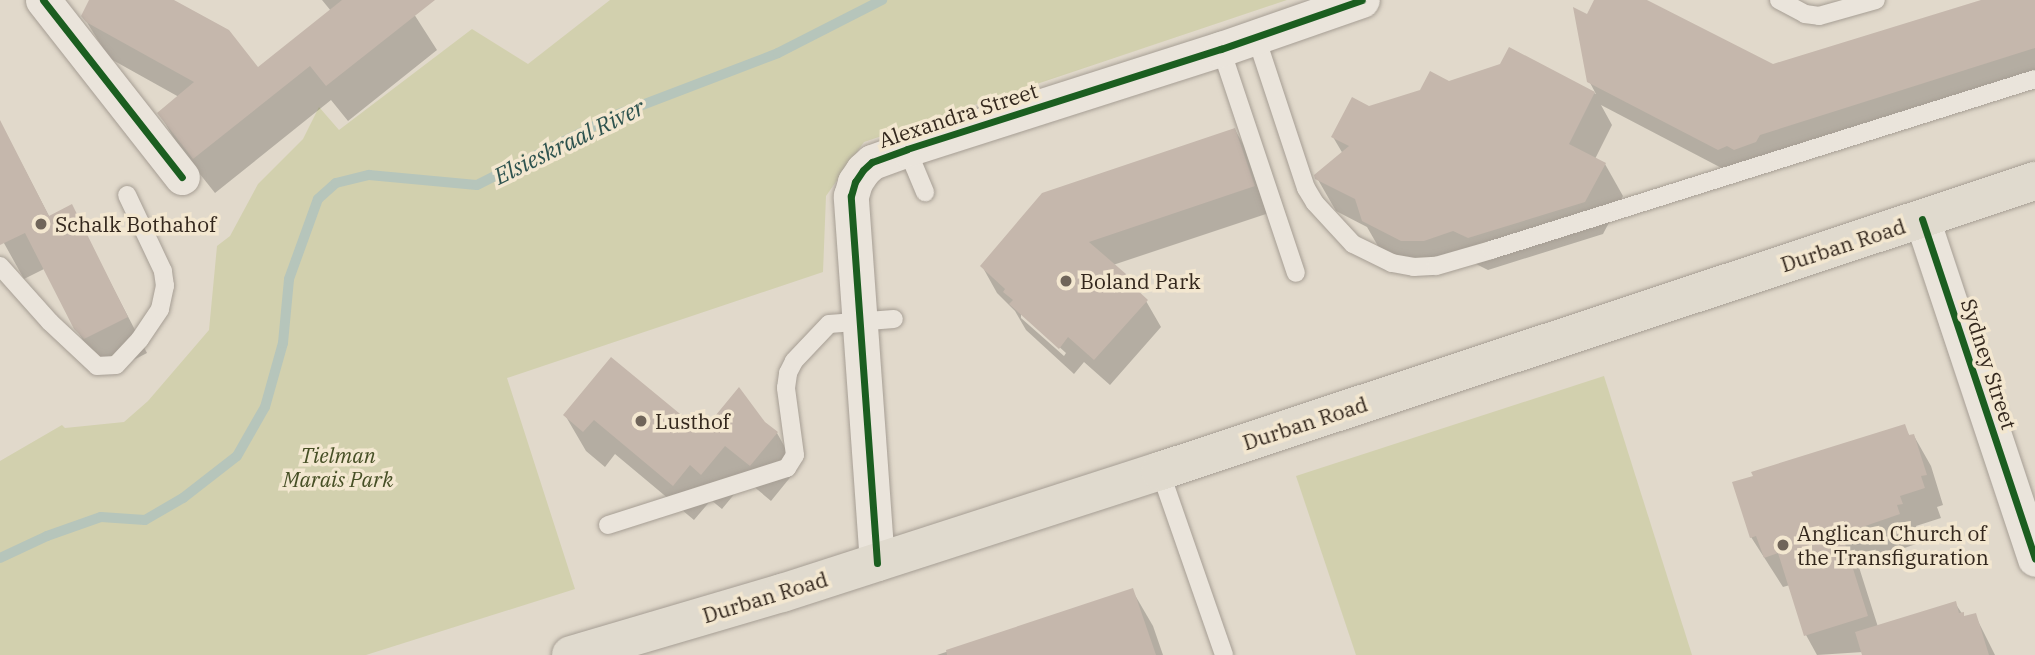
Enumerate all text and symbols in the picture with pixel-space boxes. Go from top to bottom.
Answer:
street label: Alexandra Street [875,77,1041,153]
water label: Elsieskraal River [489,93,649,189]
place label: Schalk Bothahof [55,211,216,237]
street label: Durban Road [1777,213,1909,277]
marker: Schalk Bothahof [33,216,49,232]
place label: Boland Park [1080,268,1201,294]
marker: Boland Park [1058,273,1074,289]
street label: Sydney Street [1956,296,2022,432]
street label: Durban Road [1239,391,1371,455]
place label: Lusthof [655,408,730,434]
marker: Lusthof [633,413,649,429]
park label: Tielman Marais Park [283,442,393,492]
place label: Anglican Church of the Transfiguration [1797,520,1989,570]
marker: Anglican Church of the Transfiguration [1775,537,1791,553]
street label: Durban Road [699,566,831,628]

